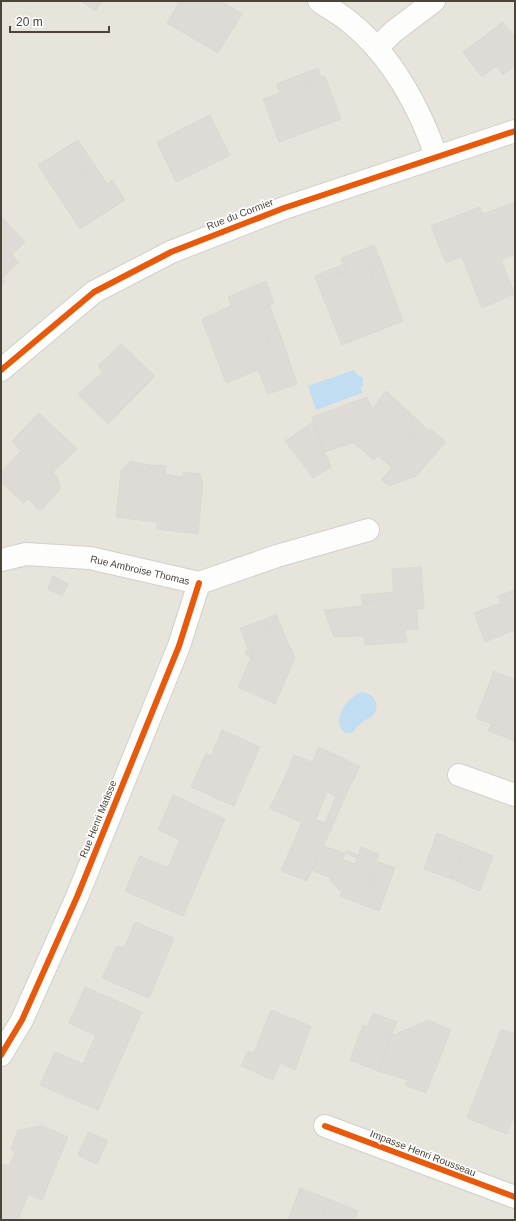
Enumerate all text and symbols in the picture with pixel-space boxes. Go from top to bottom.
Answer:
scale bar [10,8,109,34]
text: 20 m [16,15,43,29]
street label: Rue du Cormier [205,196,276,232]
street label: Rue Ambroise Thomas [89,553,191,587]
street label: Rue Henri Matisse [77,778,119,859]
street label: Impasse Henri Rousseau [369,1128,477,1178]

